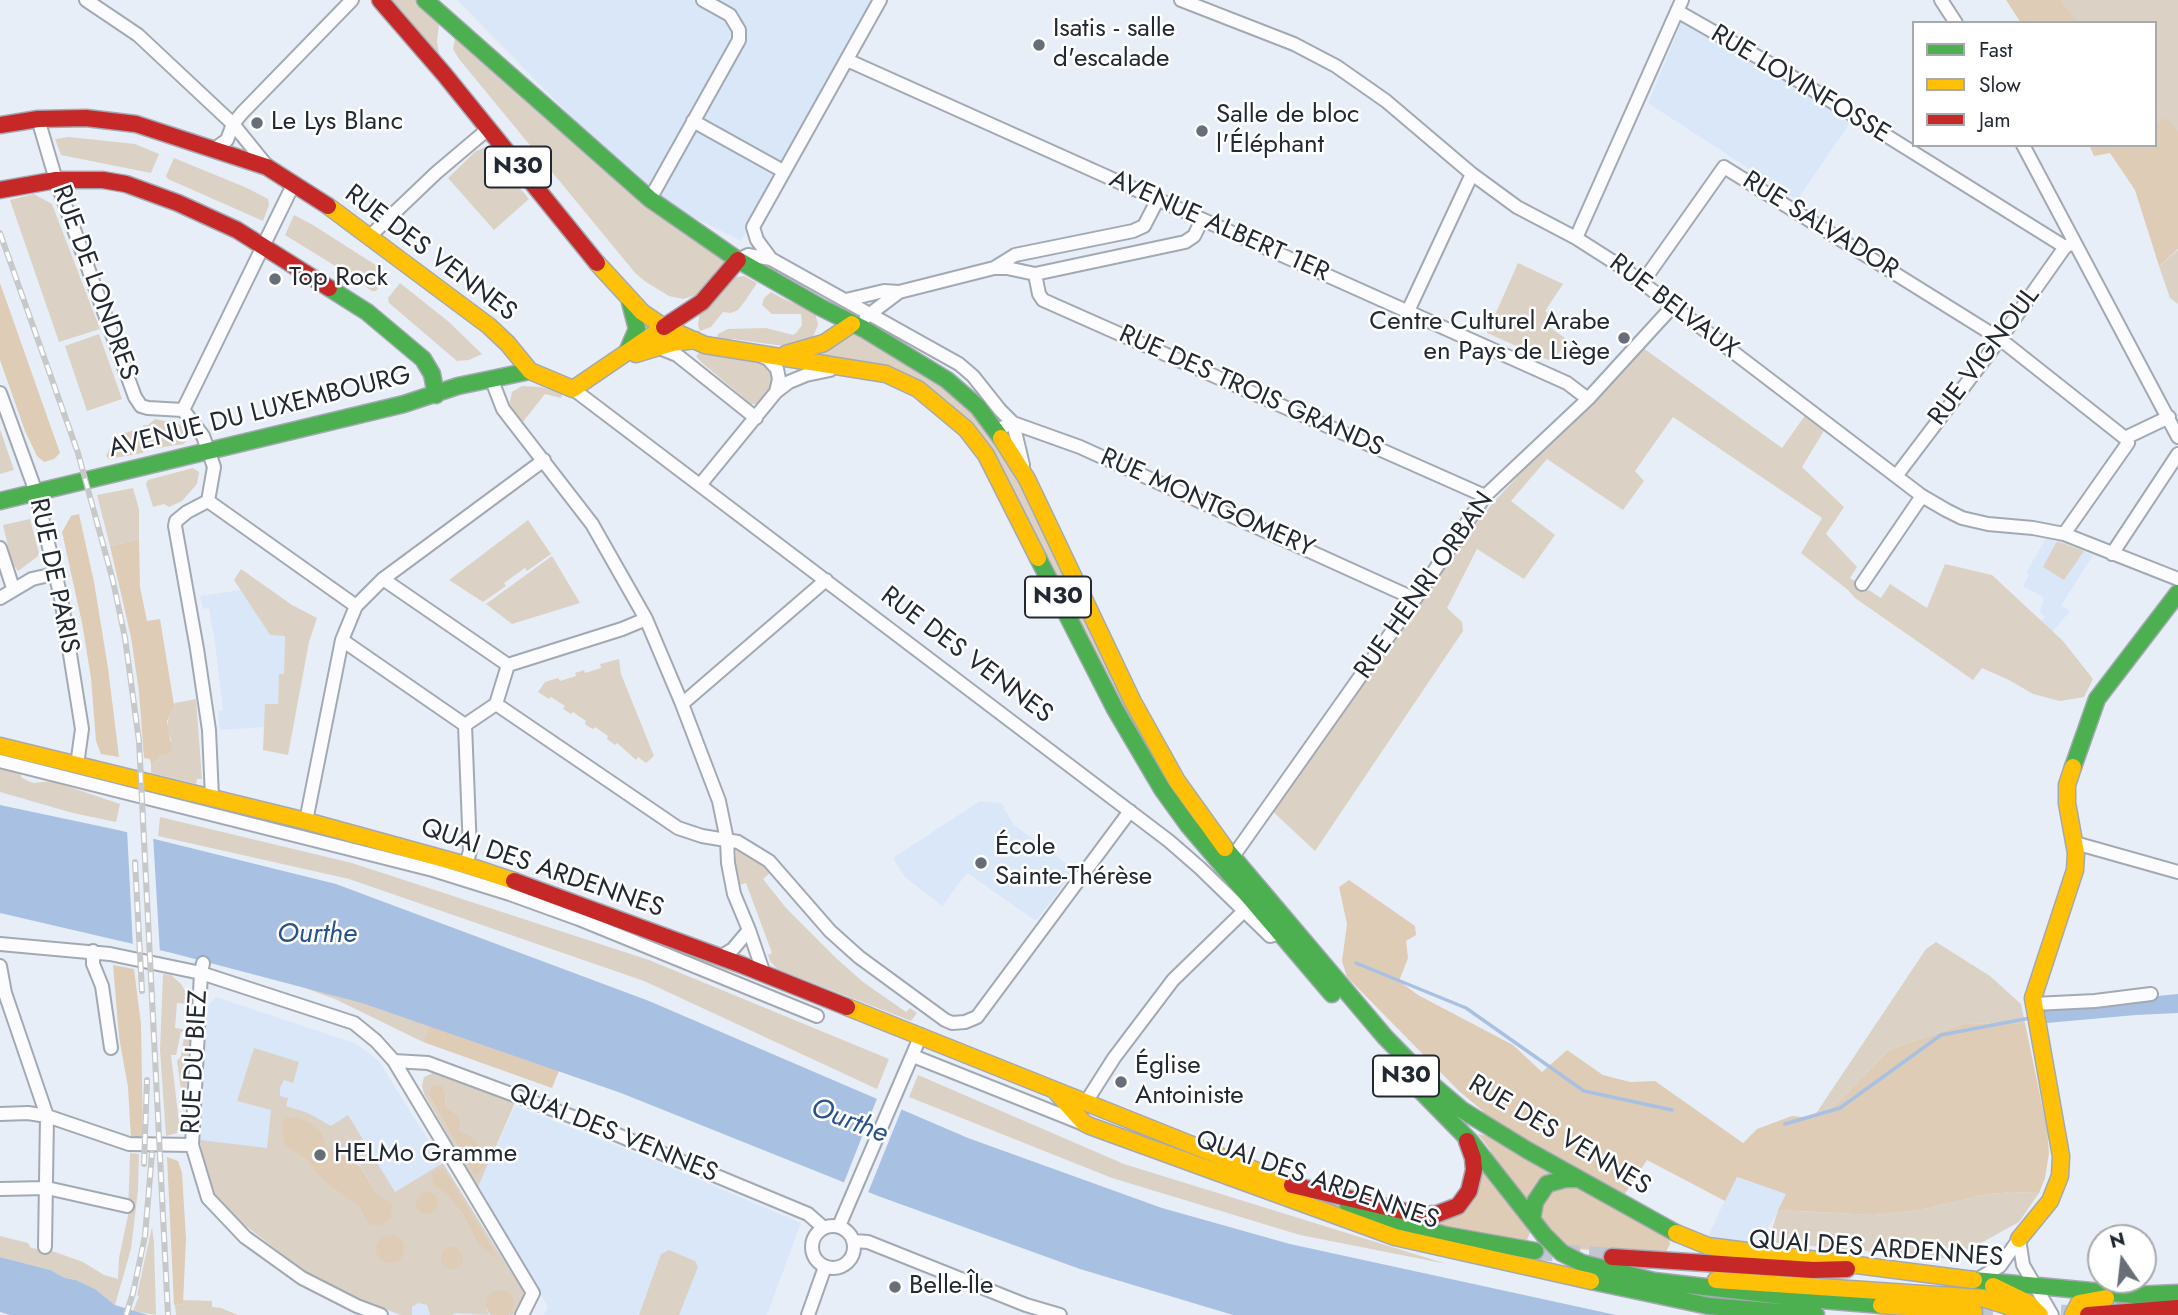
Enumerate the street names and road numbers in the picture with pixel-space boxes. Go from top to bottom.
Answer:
street label: RUE LOVINFOSSE [1705,19,1895,151]
road number: N30 [485,146,551,188]
street label: AVENUE ALBERT 1ER [1104,165,1334,289]
street label: RUE SALVADOR [1736,166,1904,286]
street label: RUE DES VENNES [338,179,522,329]
street label: RUE DE LONDRES [44,181,144,385]
street label: RUE BELVAUX [1602,248,1744,366]
street label: RUE VIGNOUL [1923,282,2047,432]
street label: RUE DES TROIS GRANDS [1114,319,1388,465]
street label: AVENUE DU LUXEMBOURG [106,360,414,466]
street label: RUE MONTGOMERY [1095,443,1319,565]
street label: RUE HENRI ORBAN [1349,486,1501,686]
street label: RUE DE PARIS [21,496,85,656]
road number: N30 [1025,576,1091,618]
street label: RUE DES VENNES [874,581,1058,731]
street label: QUAI DES ARDENNES [416,813,668,925]
street label: RUE DU BIEZ [177,989,215,1135]
road number: N30 [1373,1056,1439,1096]
street label: RUE DES VENNES [1462,1069,1656,1203]
street label: QUAI DES VENNES [504,1078,722,1190]
street label: QUAI DES ARDENNES [1191,1125,1443,1237]
street label: QUAI DES ARDENNES [1748,1226,2004,1274]

